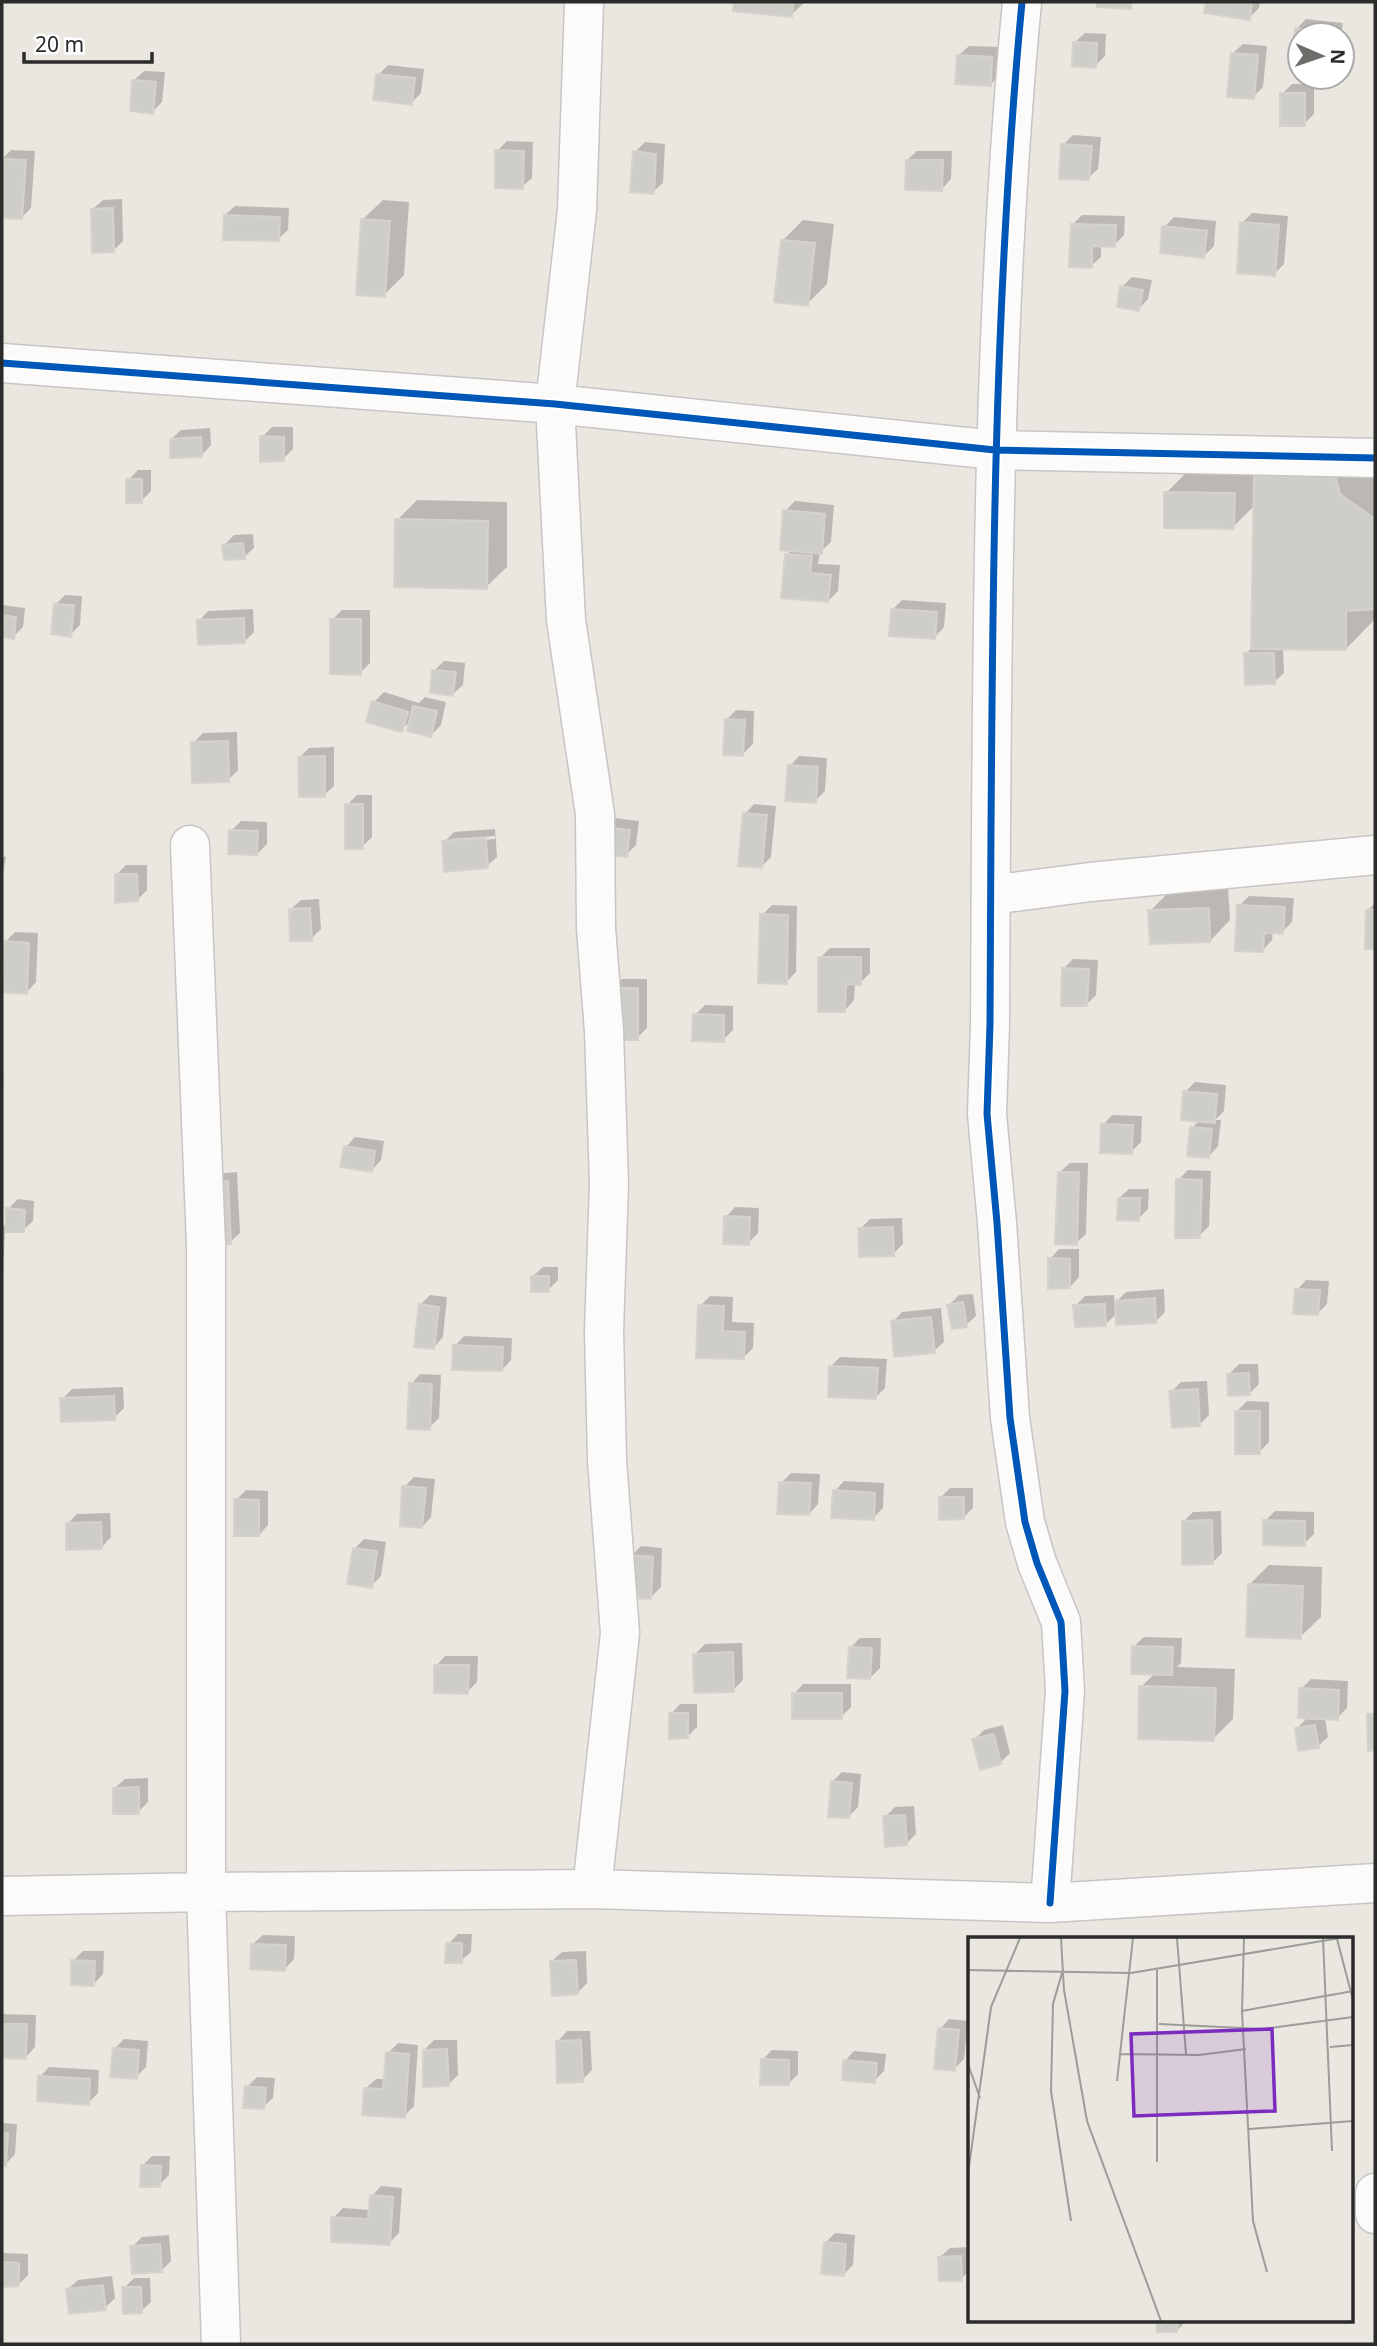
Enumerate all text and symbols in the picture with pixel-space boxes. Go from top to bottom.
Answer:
scale bar [24,21,152,65]
north arrow [1286,21,1356,91]
text: 20 m [35,30,84,58]
text: N [1325,48,1351,65]
inset map [968,1937,1352,2322]

